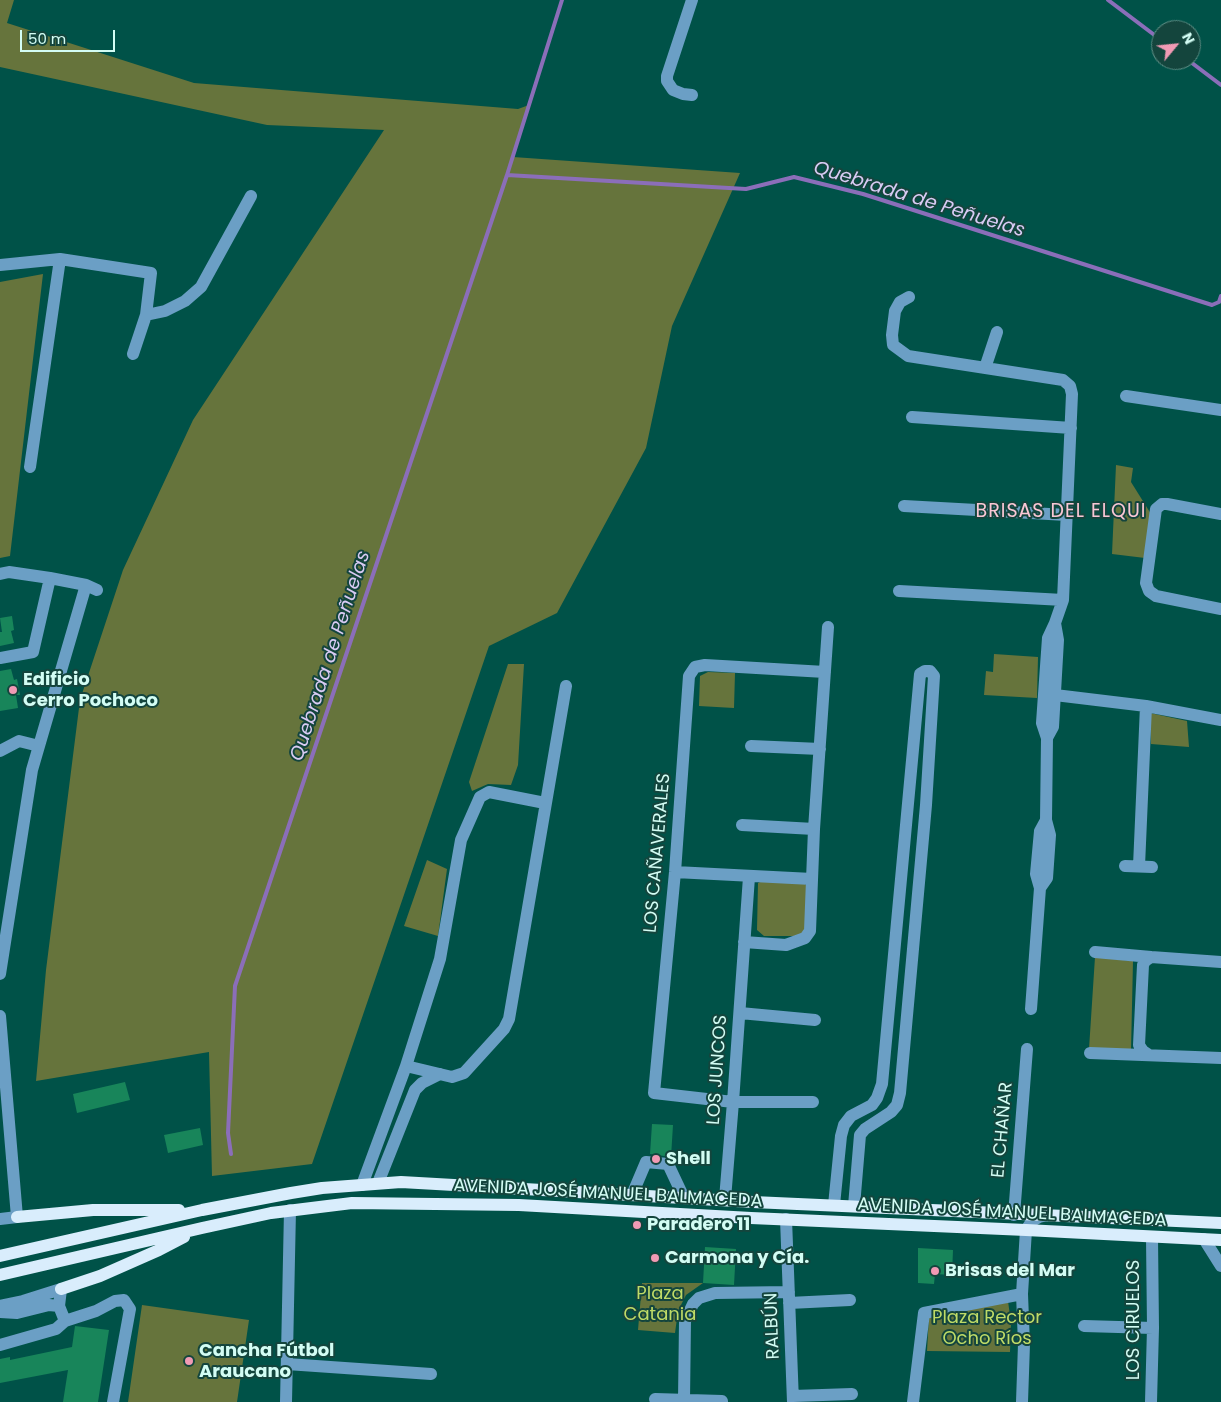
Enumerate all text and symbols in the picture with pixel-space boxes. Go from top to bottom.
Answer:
scale bar [22,20,118,52]
north arrow [1151,20,1201,70]
text: 50 m [28,28,66,49]
text: N [1177,29,1200,48]
water label: Quebrada de Peñuelas [811,157,1027,243]
district label: BRISAS DEL ELQUI [974,501,1148,523]
water label: Quebrada de Peñuelas [286,548,376,764]
place label: Edificio Cerro Pochoco [23,669,158,712]
marker: Edificio Cerro Pochoco [7,684,19,696]
street label: LOS CAÑAVERALES [640,772,676,934]
street label: LOS JUNCOS [703,1014,733,1126]
street label: EL CHAÑAR [988,1081,1018,1179]
place label: Shell [666,1148,711,1170]
marker: Shell [650,1153,662,1165]
street label: AVENIDA JOSÉ MANUEL BALMACEDA [453,1175,763,1213]
street label: AVENIDA JOSÉ MANUEL BALMACEDA [857,1194,1167,1232]
place label: Paradero 11 [647,1214,750,1236]
marker: Paradero 11 [631,1219,643,1231]
place label: Carmona y Cía. [665,1247,809,1269]
marker: Carmona y Cía. [649,1252,661,1264]
place label: Brisas del Mar [945,1260,1075,1282]
street label: LOS CIRUELOS [1123,1260,1145,1380]
marker: Brisas del Mar [929,1265,941,1277]
park label: Plaza Catania [624,1283,696,1326]
street label: RALBÚN [761,1292,785,1360]
park label: Plaza Rector Ocho Ríos [932,1307,1042,1350]
place label: Cancha Fútbol Araucano [199,1340,334,1382]
marker: Cancha Fútbol Araucano [183,1355,195,1367]

